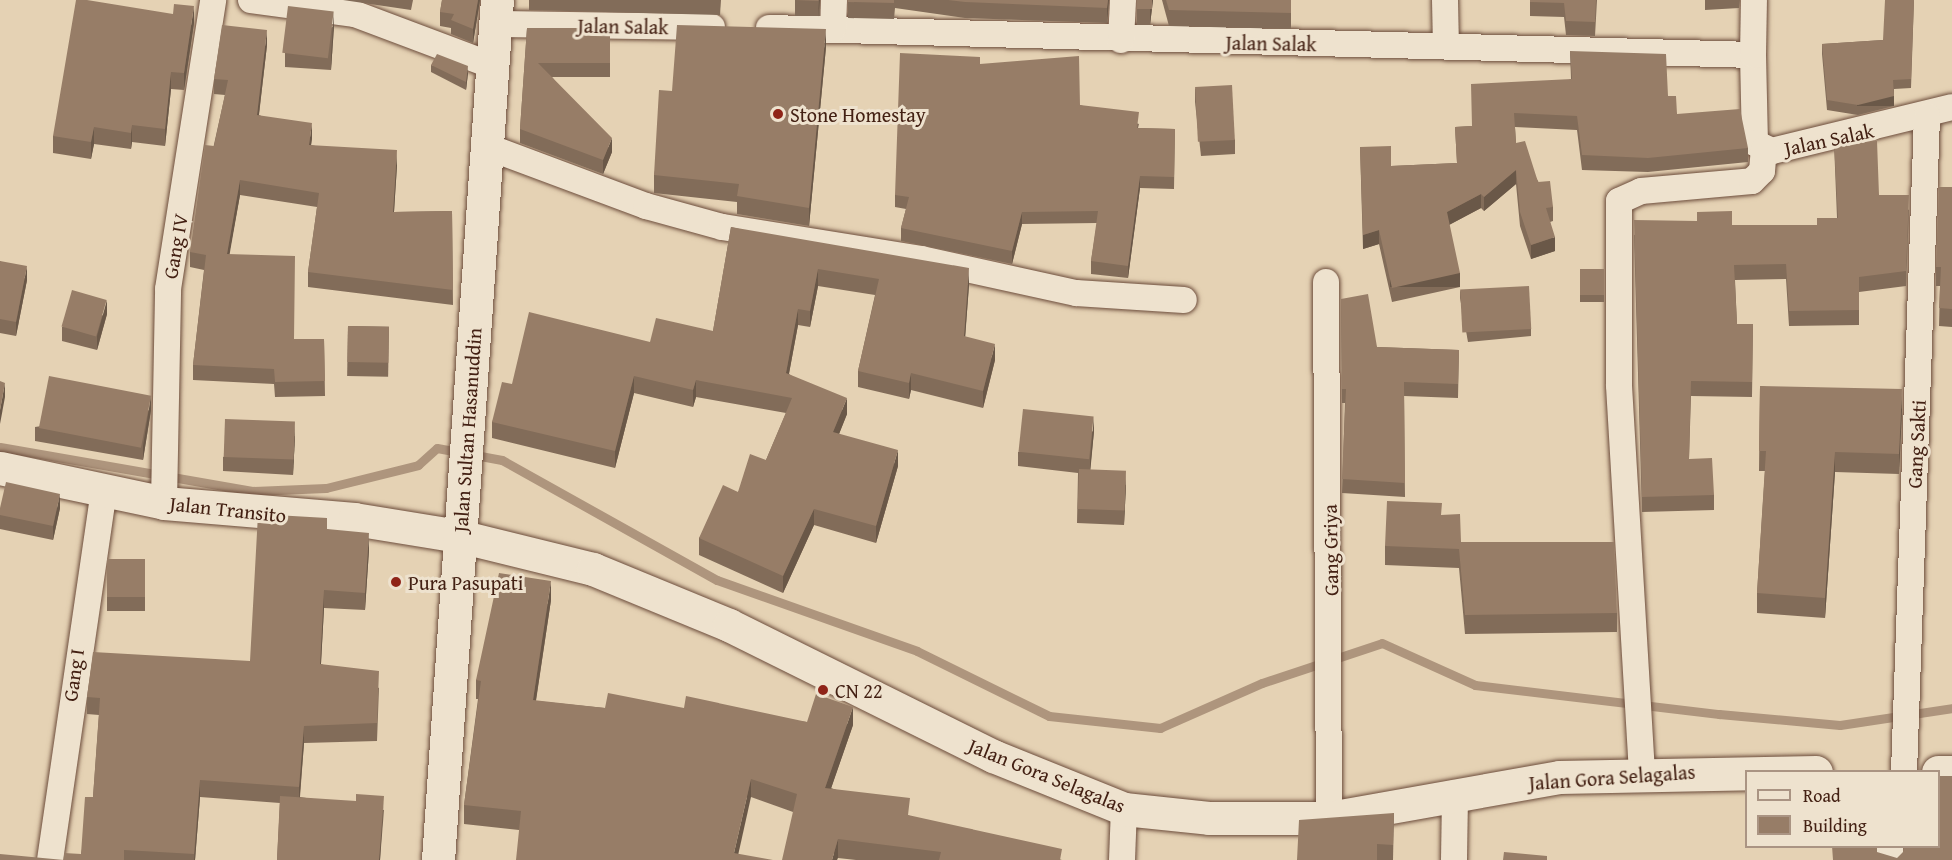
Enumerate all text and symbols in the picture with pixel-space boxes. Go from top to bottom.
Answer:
street label: Jalan Salak [577,13,669,39]
street label: Jalan Salak [1225,30,1317,56]
place label: Stone Homestay [790,102,926,126]
marker: Stone Homestay [771,107,785,121]
street label: Jalan Salak [1782,118,1876,160]
street label: Gang IV [157,211,193,281]
street label: Jalan Sultan Hasanuddin [448,327,486,533]
street label: Gang Sakti [1902,399,1930,489]
street label: Jalan Transito [168,491,288,527]
street label: Gang Griya [1317,504,1343,596]
place label: Pura Pasupati [408,570,523,594]
marker: Pura Pasupati [389,575,403,589]
street label: Gang I [57,647,89,703]
place label: CN 22 [835,678,883,702]
marker: CN 22 [816,683,830,697]
street label: Jalan Gora Selagalas [965,733,1129,817]
street label: Jalan Gora Selagalas [1528,759,1696,795]
legend [1745,770,1940,848]
text: Road [1803,782,1841,809]
text: Building [1803,812,1867,839]

